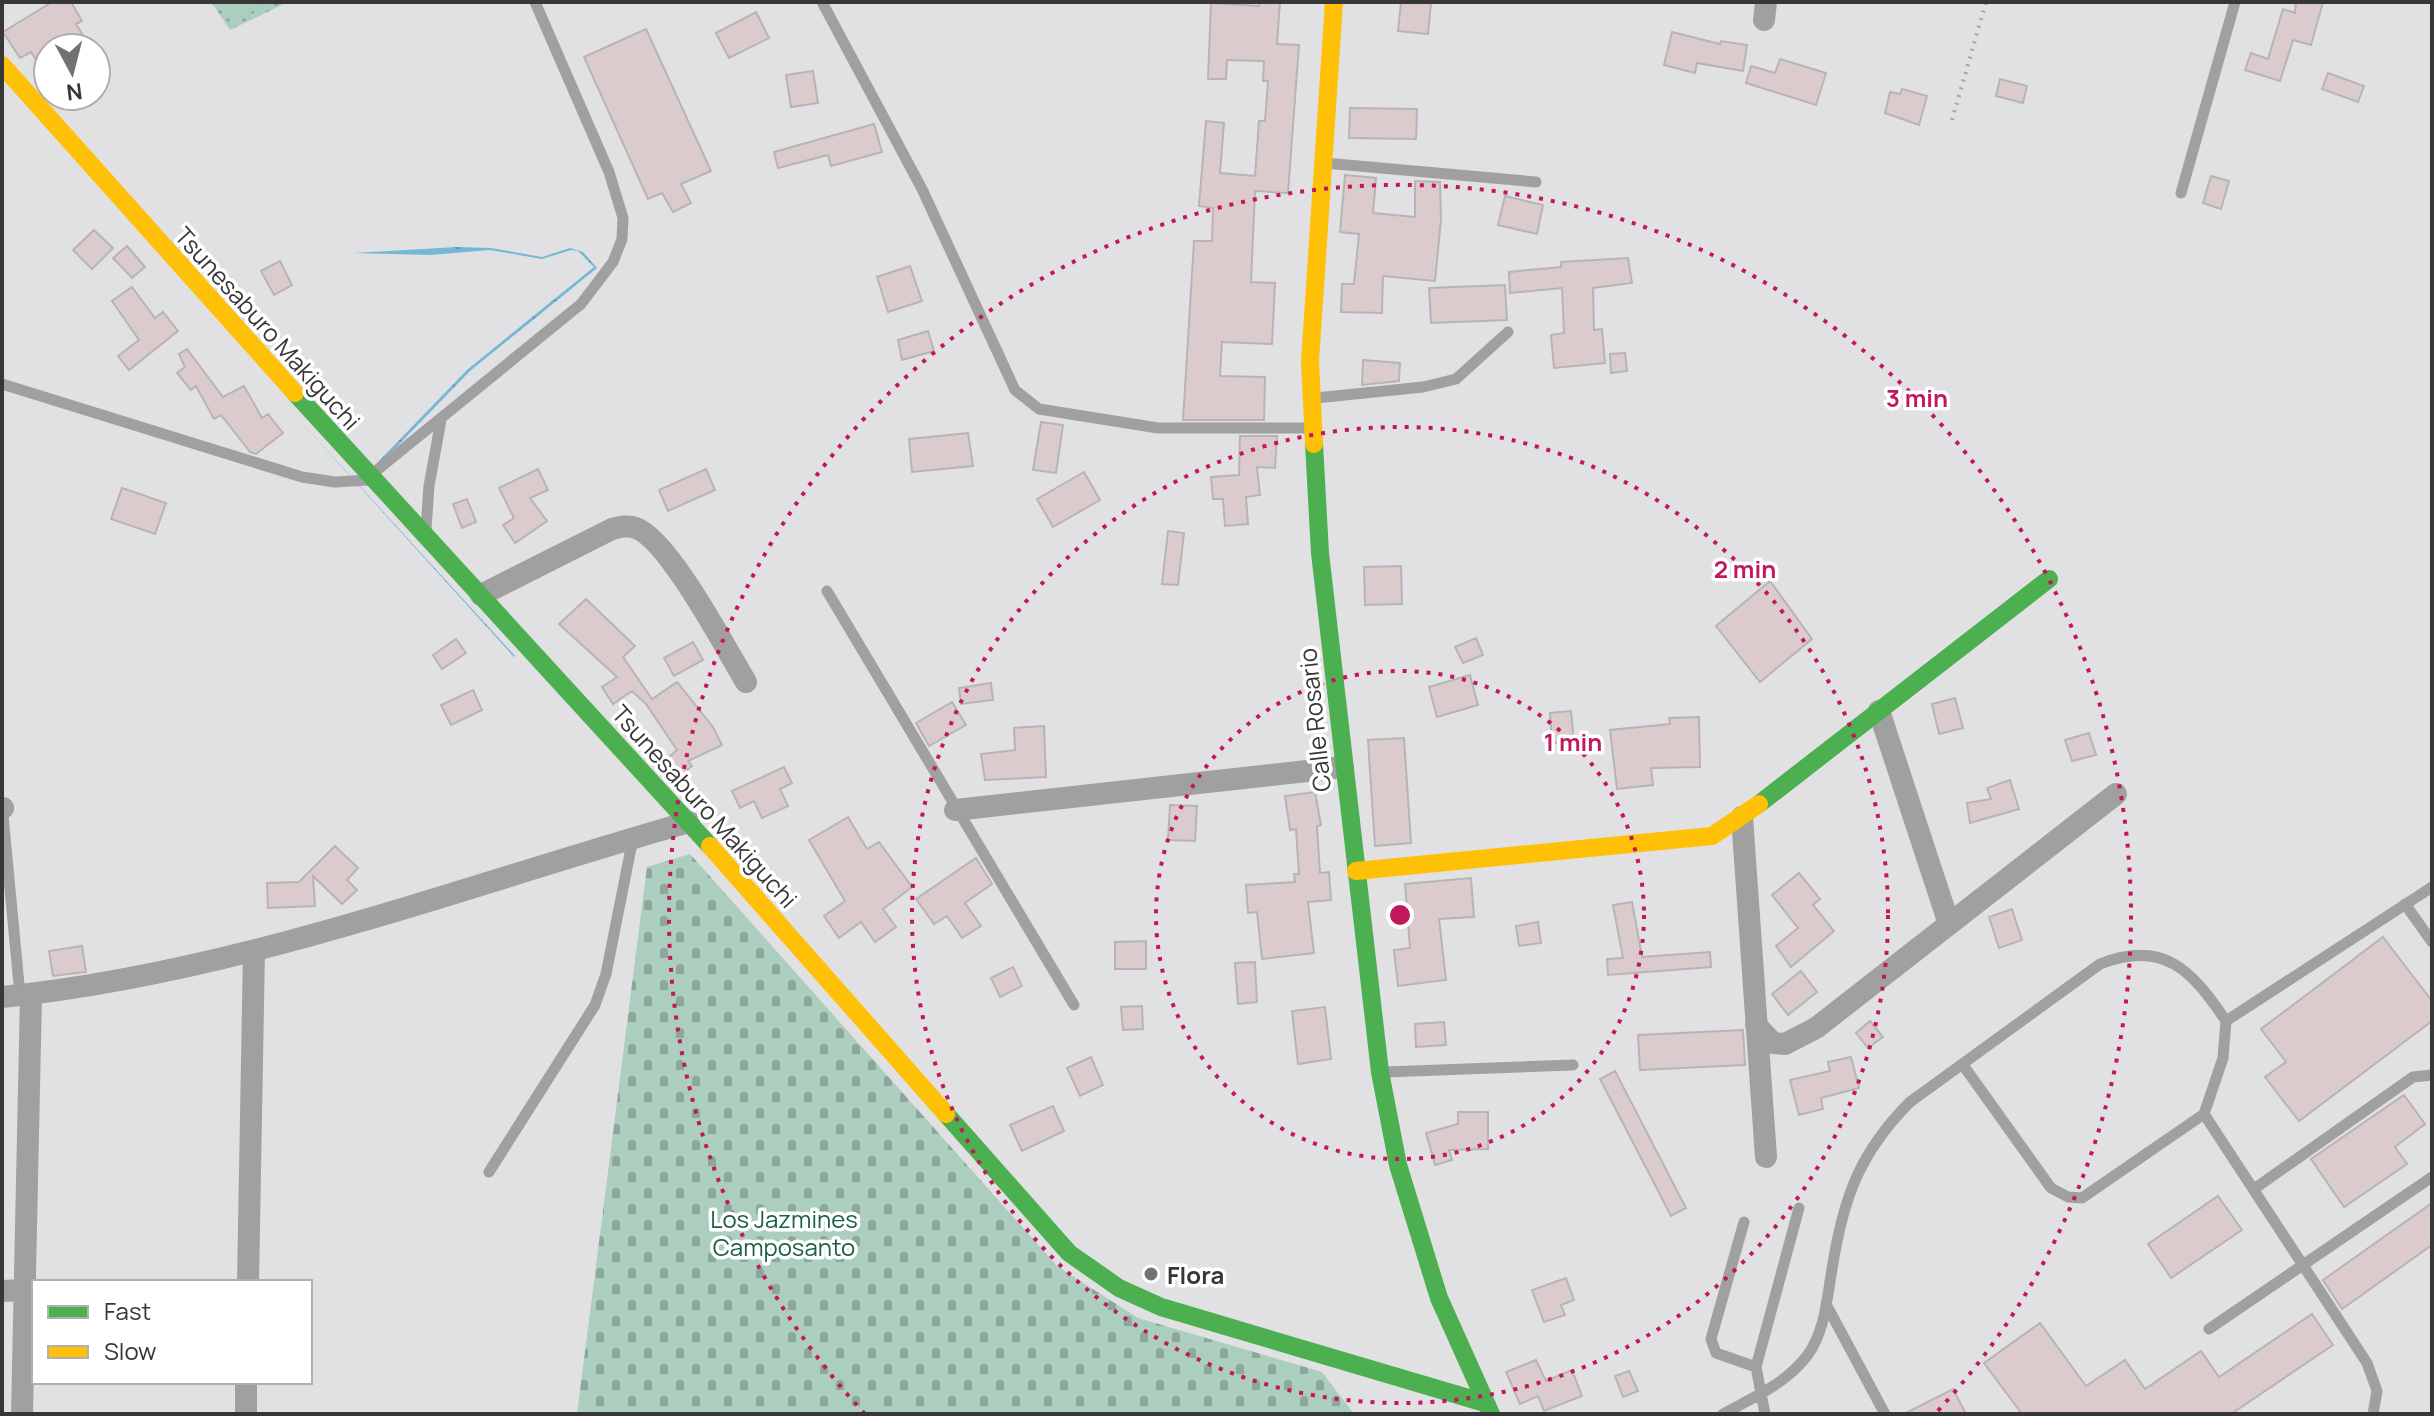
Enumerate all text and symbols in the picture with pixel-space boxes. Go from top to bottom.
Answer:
north arrow [32,32,112,112]
text: N [65,76,84,108]
street label: Tsunesaburo Makiguchi [168,219,368,437]
text: 3 min [1886,381,1948,414]
text: 2 min [1714,552,1776,585]
street label: Calle Rosario [1290,647,1338,793]
street label: Tsunesaburo Makiguchi [605,697,805,915]
text: 1 min [1544,725,1602,758]
centre of rings [1386,901,1414,929]
park label: Los Jazmines Camposanto [710,1202,858,1263]
place label: Flora [1167,1258,1224,1291]
marker: Flora [1142,1265,1160,1283]
legend [32,1280,312,1384]
text: Fast [104,1294,151,1327]
text: Slow [104,1334,157,1367]

